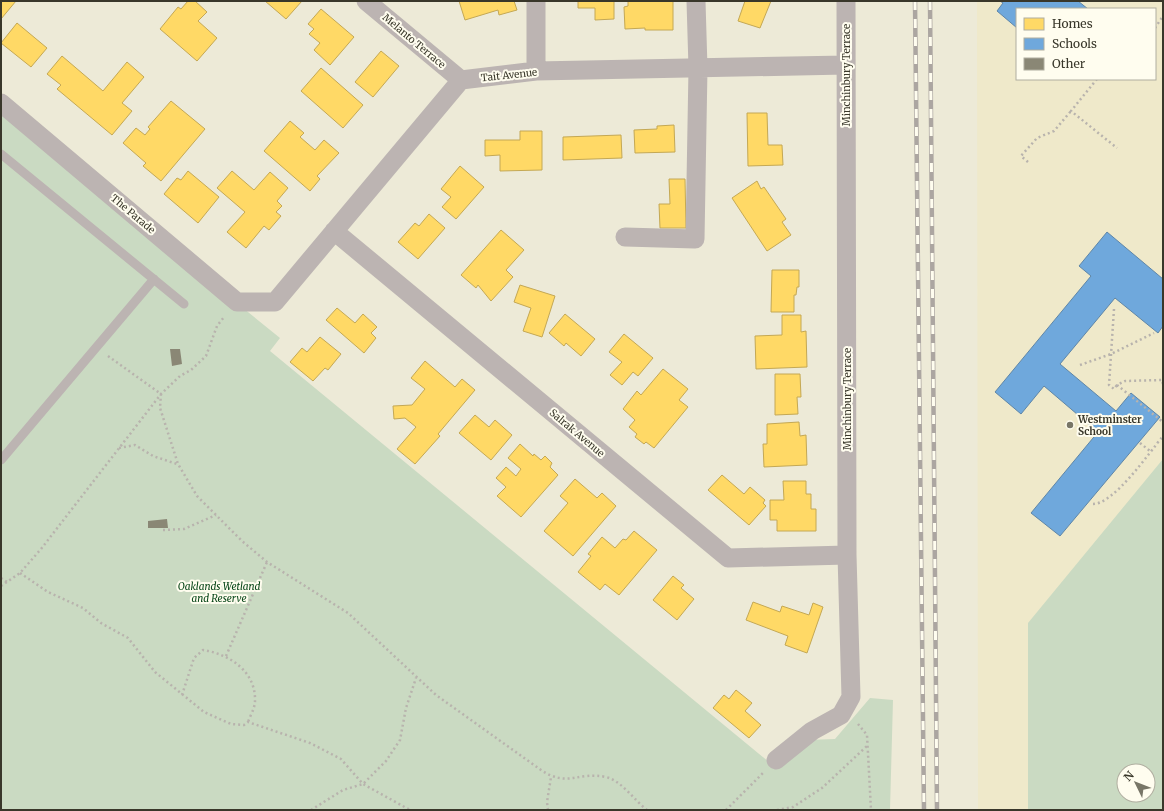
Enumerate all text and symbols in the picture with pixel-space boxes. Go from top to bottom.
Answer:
legend [1016,8,1156,80]
street label: Melanto Terrace [380,11,448,71]
text: Homes [1052,16,1093,31]
street label: Minchinbury Terrace [840,24,853,126]
text: Schools [1052,36,1097,51]
text: Other [1052,56,1086,71]
street label: Tait Avenue [480,66,538,84]
street label: The Parade [108,192,158,236]
street label: Minchinbury Terrace [841,348,854,450]
street label: Salrak Avenue [547,406,607,460]
place label: Westminster School [1077,413,1142,438]
marker: Westminster School [1065,420,1075,430]
park label: Oaklands Wetland and Reserve [178,580,260,605]
north arrow [1116,763,1156,803]
text: N [1121,768,1137,784]

